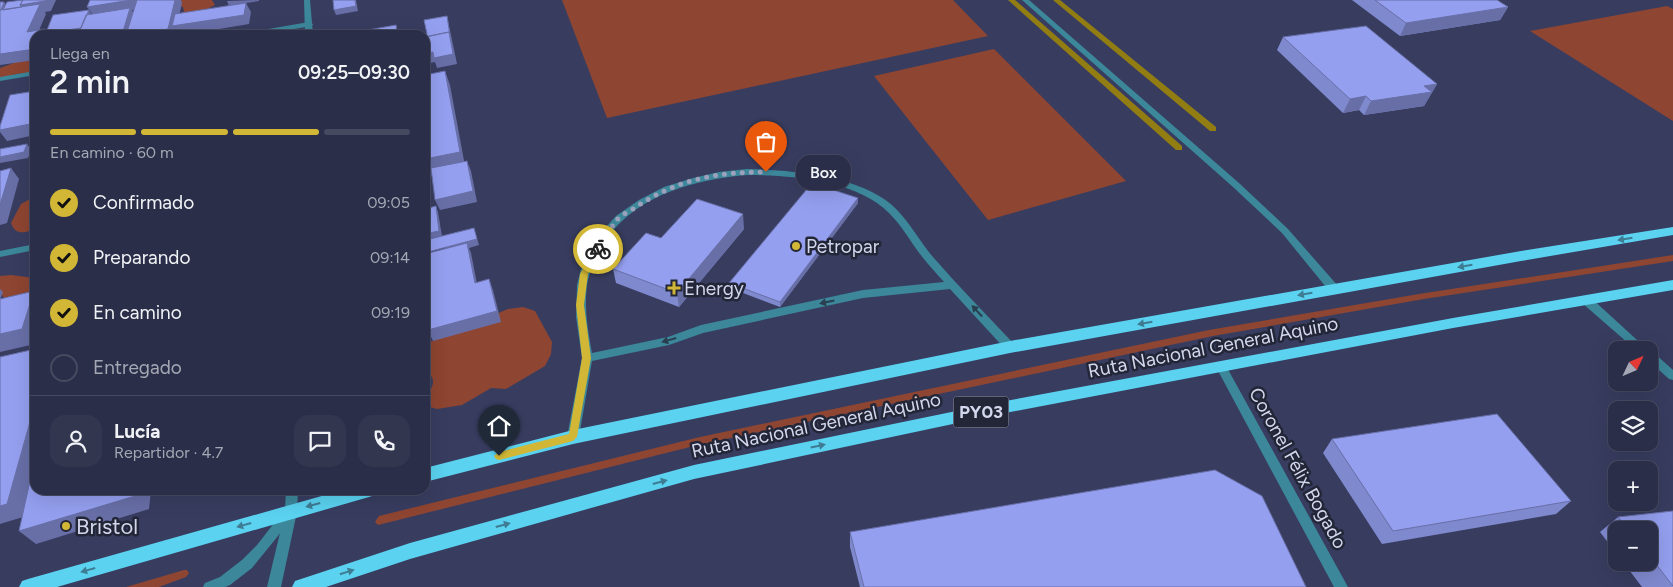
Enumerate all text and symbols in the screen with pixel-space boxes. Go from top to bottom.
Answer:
text: Llega en [50,44,110,63]
text: 09:25–09:30 [298,61,410,84]
text: 2 min [50,63,130,101]
pin [745,121,787,172]
icon: bag [752,128,780,156]
text: En camino · 60 m [50,143,174,162]
callout: Box [796,154,851,190]
text: Box [810,163,837,182]
icon: check [50,189,78,217]
text: Confirmado [93,191,194,214]
text: 09:05 [367,193,410,212]
courier [573,224,623,274]
icon: bike [584,235,612,263]
place label: Petropar [806,235,880,258]
one-way arrow [1617,235,1633,243]
marker: Petropar [790,240,802,252]
icon: check [50,244,78,272]
text: Preparando [93,246,191,269]
text: 09:14 [370,248,410,267]
one-way arrow [1456,262,1472,270]
place label: Energy [684,277,744,300]
marker: Energy [668,282,680,294]
one-way arrow [1296,290,1312,298]
one-way arrow [819,298,834,306]
icon: check [50,299,78,327]
text: En camino [93,301,182,324]
text: 09:19 [371,303,410,322]
one-way arrow [971,305,983,317]
street label: Ruta Nacional General Aquino [1086,311,1340,383]
one-way arrow [1136,319,1152,327]
one-way arrow [661,336,676,344]
north arrow [1608,341,1658,391]
map controls [1608,341,1658,571]
text: Entregado [93,356,182,379]
street label: Coronel Félix Bogado [1244,383,1352,553]
street label: Ruta Nacional General Aquino [689,387,943,463]
road number: PY03 [954,397,1008,428]
button: layers [1608,401,1658,451]
pin [478,405,520,456]
icon: home [485,412,513,440]
button: person [50,415,102,467]
button: chat [294,415,346,467]
button: phone [358,415,410,467]
text: Lucía [114,420,160,443]
one-way arrow [811,442,826,450]
text: Repartidor · 4.7 [114,443,223,462]
button: + [1608,461,1658,511]
one-way arrow [652,477,667,485]
one-way arrow [306,502,321,510]
place label: Bristol [76,513,138,540]
marker: Bristol [60,520,72,532]
one-way arrow [236,521,251,529]
one-way arrow [495,521,511,529]
button: − [1608,521,1658,571]
one-way arrow [80,566,95,574]
one-way arrow [340,567,355,575]

